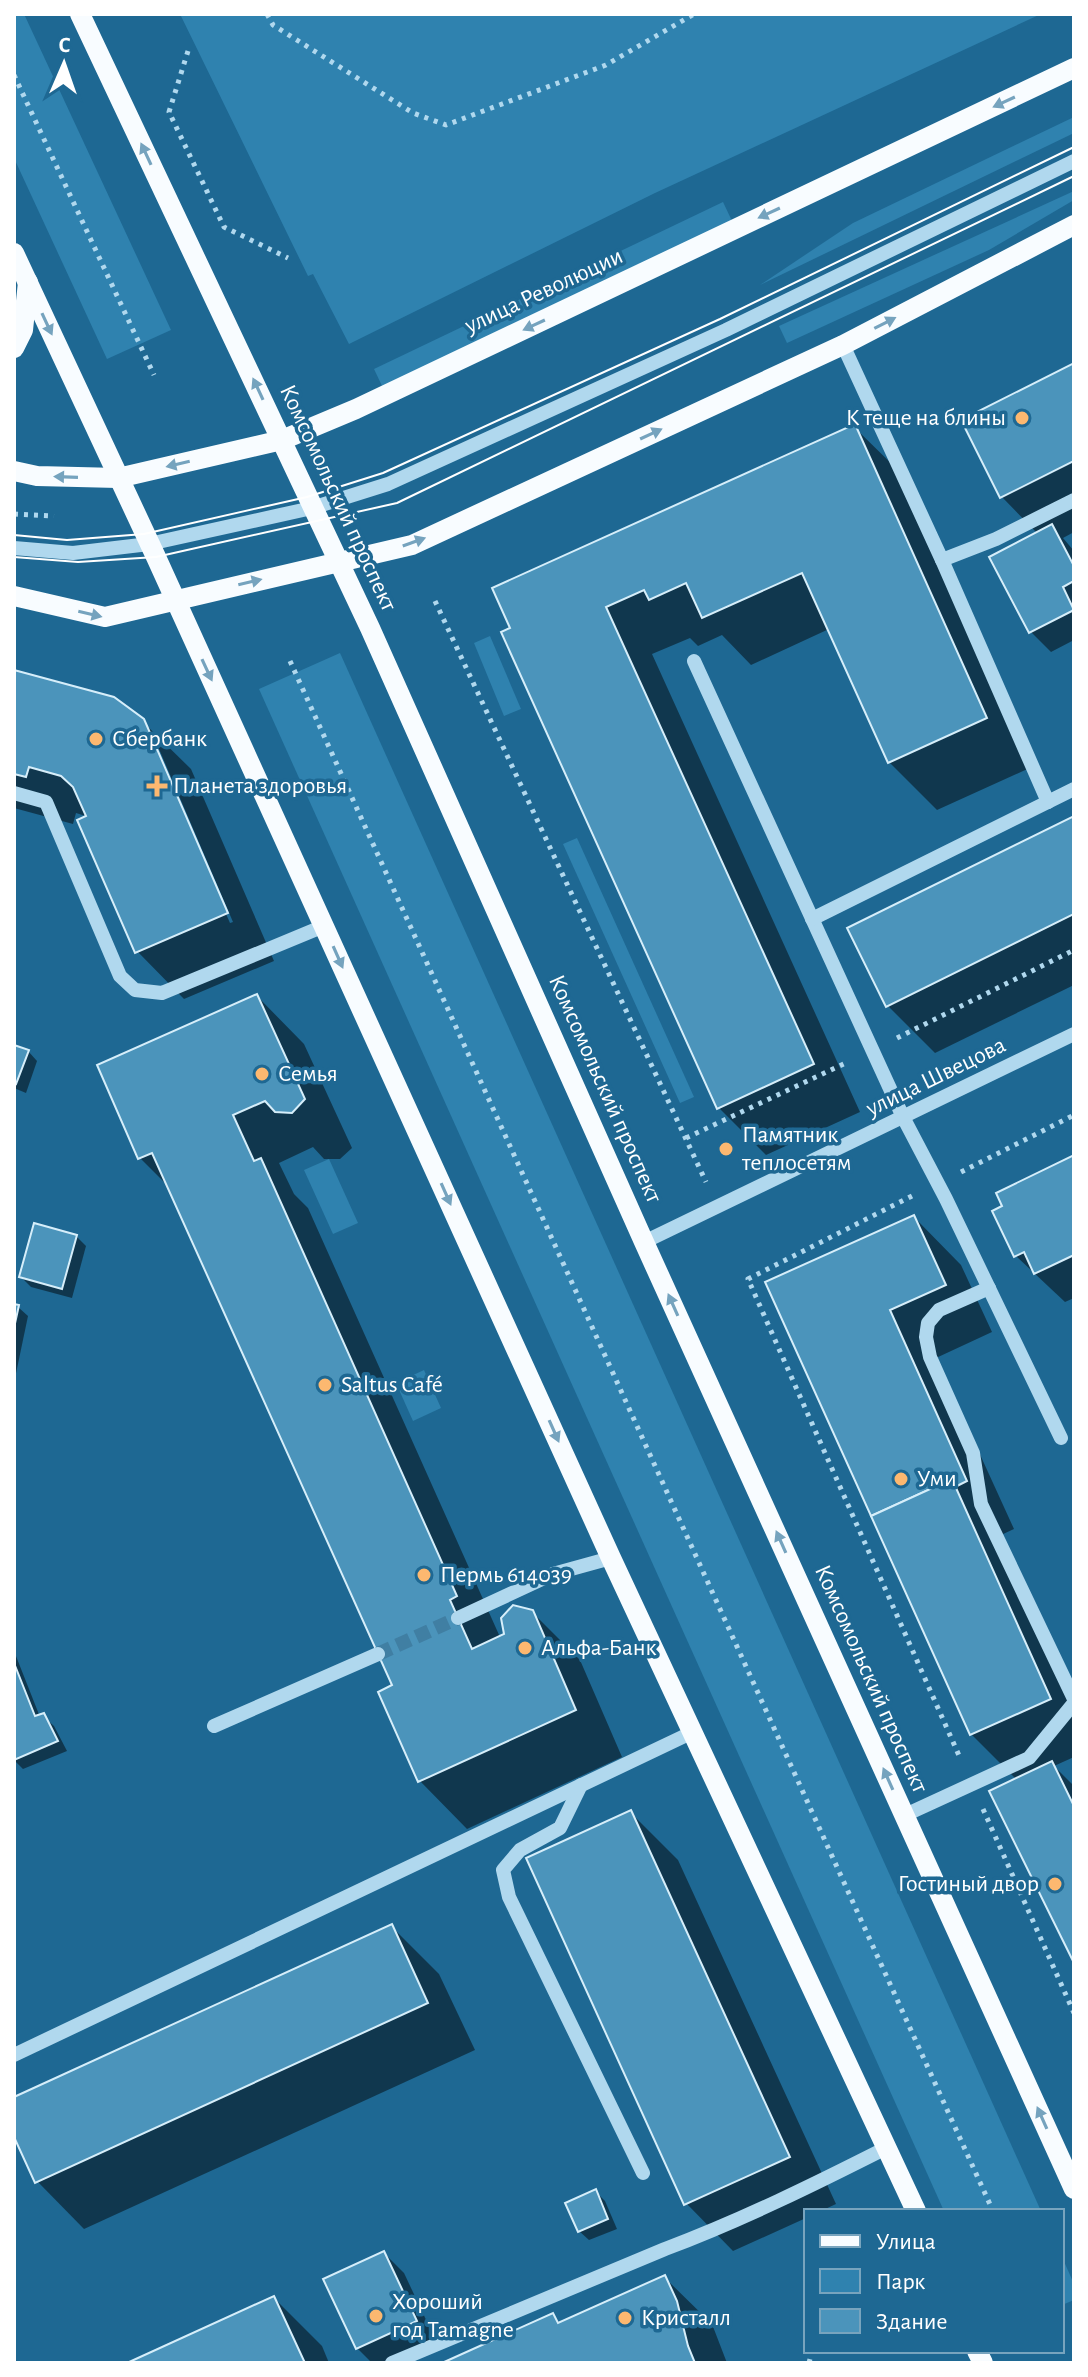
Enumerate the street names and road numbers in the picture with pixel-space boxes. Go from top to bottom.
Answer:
street label: улица Революции [460,244,627,338]
street label: Комсомольский проспект [275,381,401,615]
street label: Комсомольский проспект [544,971,666,1207]
street label: улица Швецова [862,1033,1010,1121]
street label: Комсомольский проспект [810,1561,932,1797]

